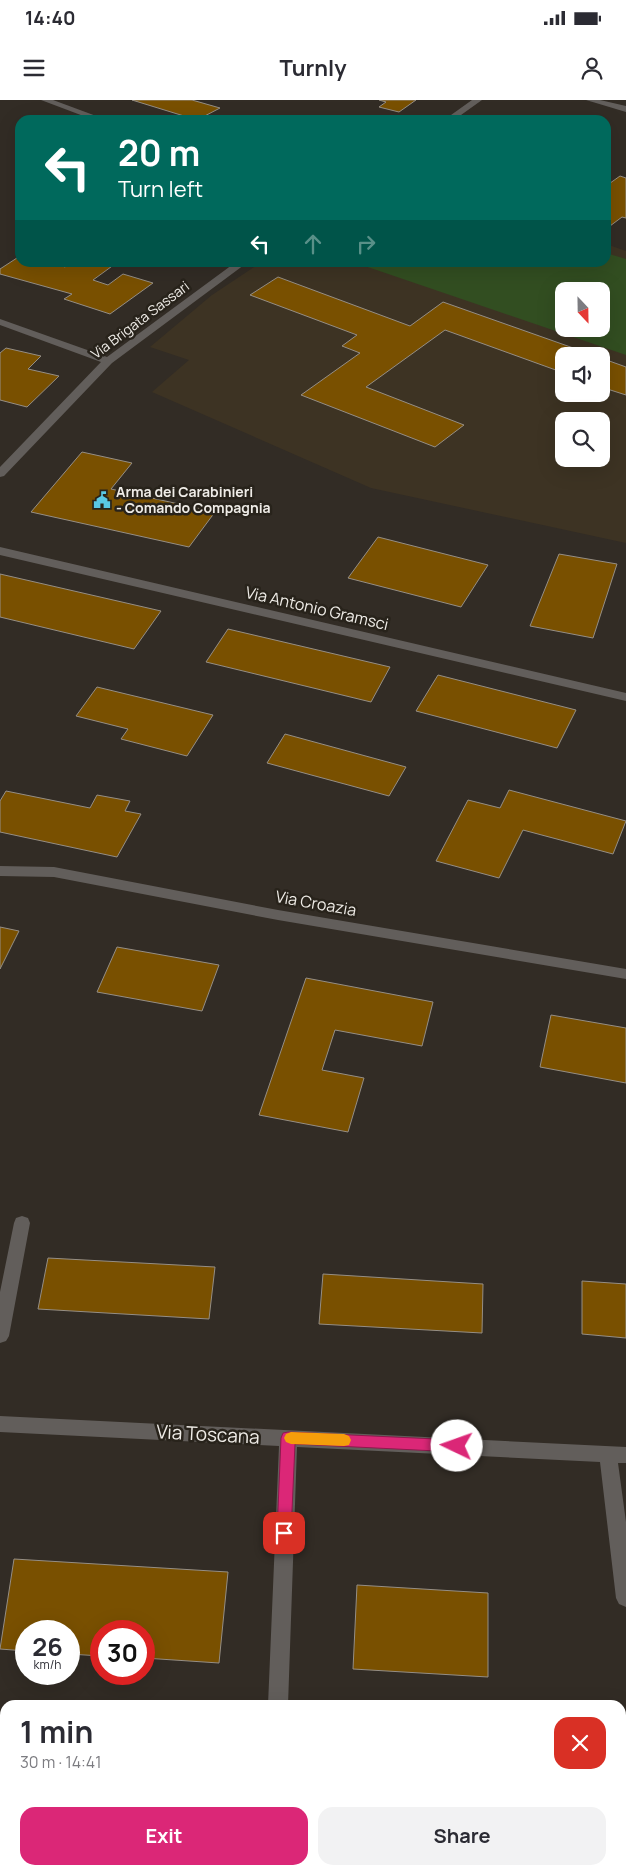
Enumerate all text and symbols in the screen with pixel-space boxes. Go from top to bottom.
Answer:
text: 14:40 [25,5,75,31]
text: Turnly [279,53,347,83]
icon: menu [20,54,48,82]
icon: person [578,54,606,82]
text: 20 m [118,129,200,177]
icon: left [35,135,100,200]
text: Turn left [118,174,203,204]
icon: left [246,230,274,258]
icon: ahead [299,230,327,258]
icon: right [352,230,380,258]
street label: Via Brigata Sassari [87,276,193,363]
north arrow [555,282,610,338]
map controls [555,282,610,467]
button: sound [555,347,610,402]
button: search [555,412,610,467]
place label: Arma dei Carabinieri - Comando Compagnia [116,482,271,517]
public building icon: Arma dei Carabinieri - Comando Compagnia [92,490,112,510]
street label: Via Antonio Gramsci [243,581,391,635]
street label: Via Croazia [274,885,358,921]
street label: Via Toscana [156,1418,260,1450]
position arrow [430,1419,482,1471]
pin [263,1512,305,1554]
icon: arrive [270,1519,298,1547]
speed limit sign: 30 [90,1620,155,1685]
text: 26 [32,1629,63,1664]
text: km/h [34,1656,61,1673]
text: 1 min [20,1711,93,1752]
button: close [554,1717,606,1769]
text: 30 m · 14:41 [20,1751,102,1773]
button: Exit [20,1807,308,1865]
button: Share [318,1807,606,1865]

